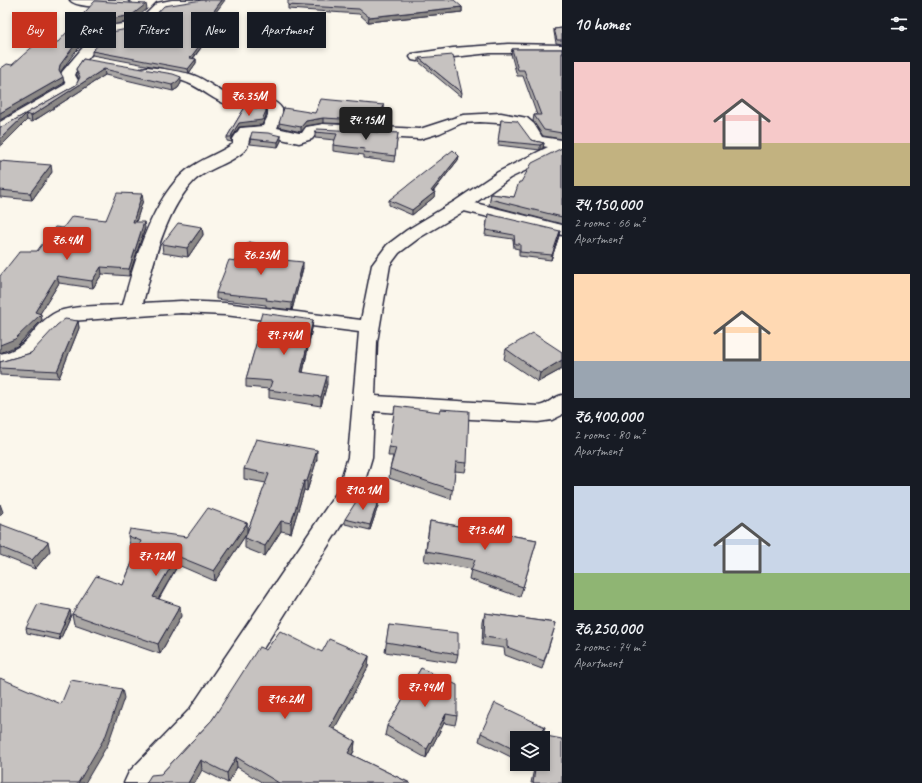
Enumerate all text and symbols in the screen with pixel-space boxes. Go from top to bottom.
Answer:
chip: Buy [12,12,57,48]
chip: Rent [65,12,116,48]
chip: Filters [124,12,183,48]
chip: New [191,12,239,48]
chip: Apartment [247,12,326,48]
icon: filters [888,13,910,35]
text: 10 homes [574,14,630,35]
pin: ₹6.35M [216,83,282,117]
text: ₹6.35M [231,88,267,104]
icon: home [706,88,778,160]
pin: ₹4.15M [333,107,399,141]
text: ₹4.15M [348,112,384,128]
text: ₹4,150,000 [574,194,642,215]
text: 2 rooms · 66 m² [574,215,644,231]
pin: ₹6.4M [39,227,95,261]
text: Apartment [574,231,622,247]
text: ₹6.4M [52,232,82,248]
pin: ₹6.25M [228,242,294,276]
text: ₹6.25M [243,247,279,263]
icon: home [706,300,778,372]
pin: ₹9.74M [251,322,317,356]
text: ₹9.74M [266,327,302,343]
text: ₹6,400,000 [574,406,642,427]
text: 2 rooms · 80 m² [574,427,644,443]
text: Apartment [574,443,622,459]
pin: ₹10.1M [330,477,396,511]
text: ₹10.1M [345,482,381,498]
icon: home [706,512,778,584]
pin: ₹13.6M [452,517,518,551]
text: ₹13.6M [467,522,503,538]
pin: ₹7.12M [123,543,189,577]
text: ₹7.12M [138,548,174,564]
text: ₹6,250,000 [574,618,642,639]
text: 2 rooms · 74 m² [574,639,644,655]
text: Apartment [574,655,622,671]
pin: ₹7.94M [392,674,458,708]
text: ₹7.94M [407,679,443,695]
pin: ₹16.2M [252,686,318,720]
text: ₹16.2M [267,691,303,707]
map controls [510,731,550,771]
button: layers [510,731,550,771]

